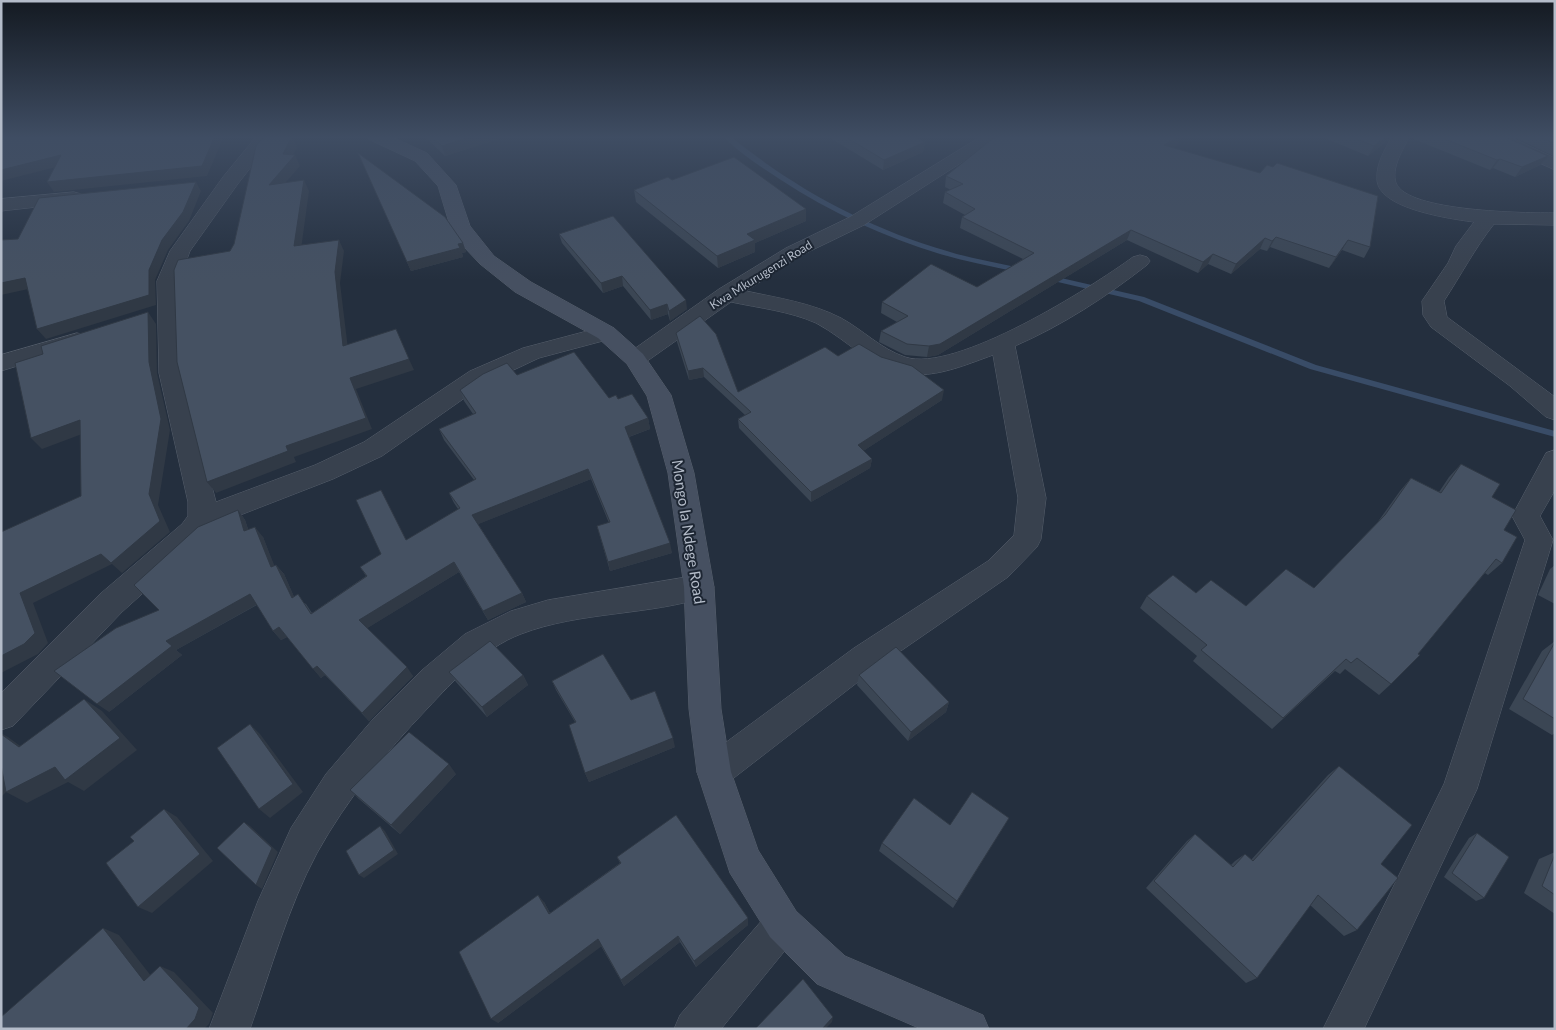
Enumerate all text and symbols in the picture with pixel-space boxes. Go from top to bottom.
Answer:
street label: Kwa Mkurugenzi Road [707,237,815,312]
street label: Mongo la Ndege Road [669,458,709,605]

